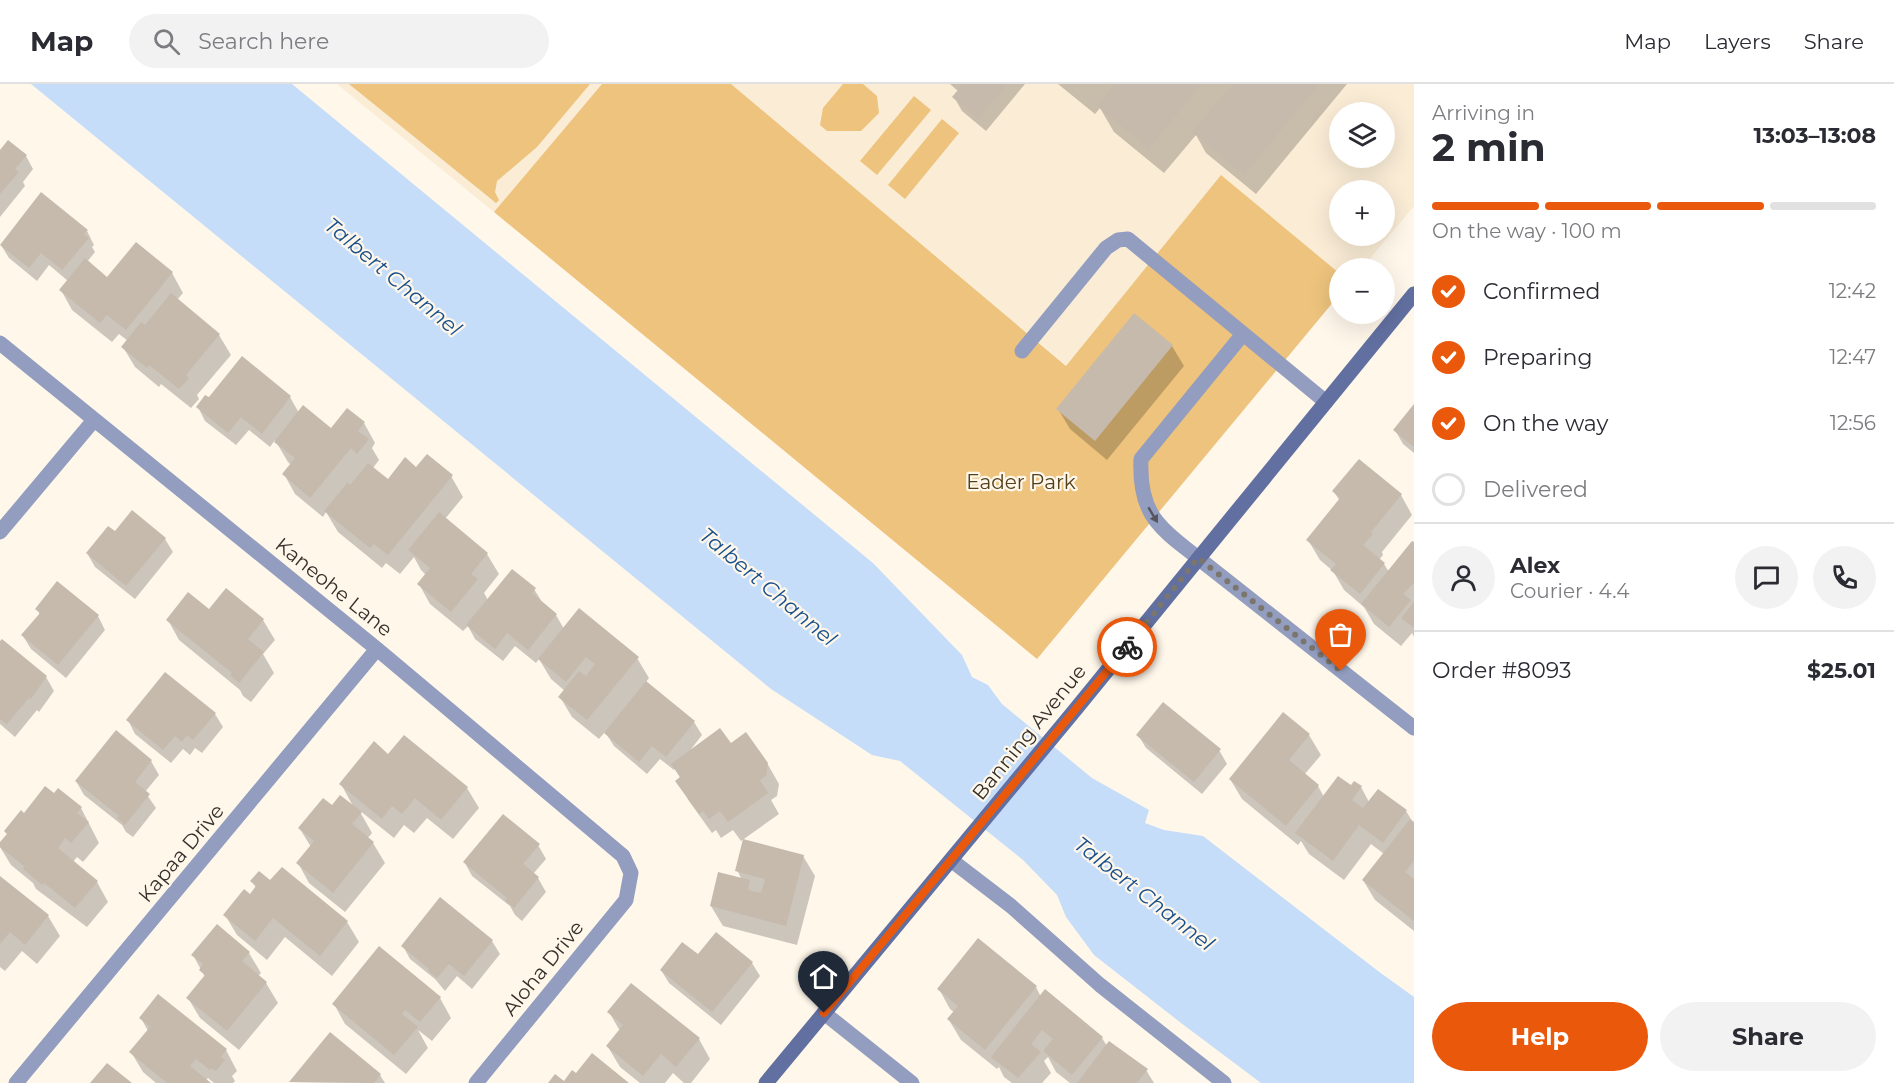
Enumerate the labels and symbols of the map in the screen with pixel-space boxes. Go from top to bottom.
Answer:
water label: Talbert Channel [320,212,467,341]
park label: Eader Park [966,470,1076,494]
one-way arrow [1148,507,1159,523]
water label: Talbert Channel [695,522,842,651]
street label: Kaneohe Lane [271,532,397,642]
pin [1315,609,1366,671]
courier [1097,617,1157,677]
street label: Banning Avenue [967,659,1091,805]
street label: Kapaa Drive [133,799,229,907]
water label: Talbert Channel [1069,831,1220,956]
street label: Aloha Drive [497,916,589,1020]
pin [798,951,849,1013]

